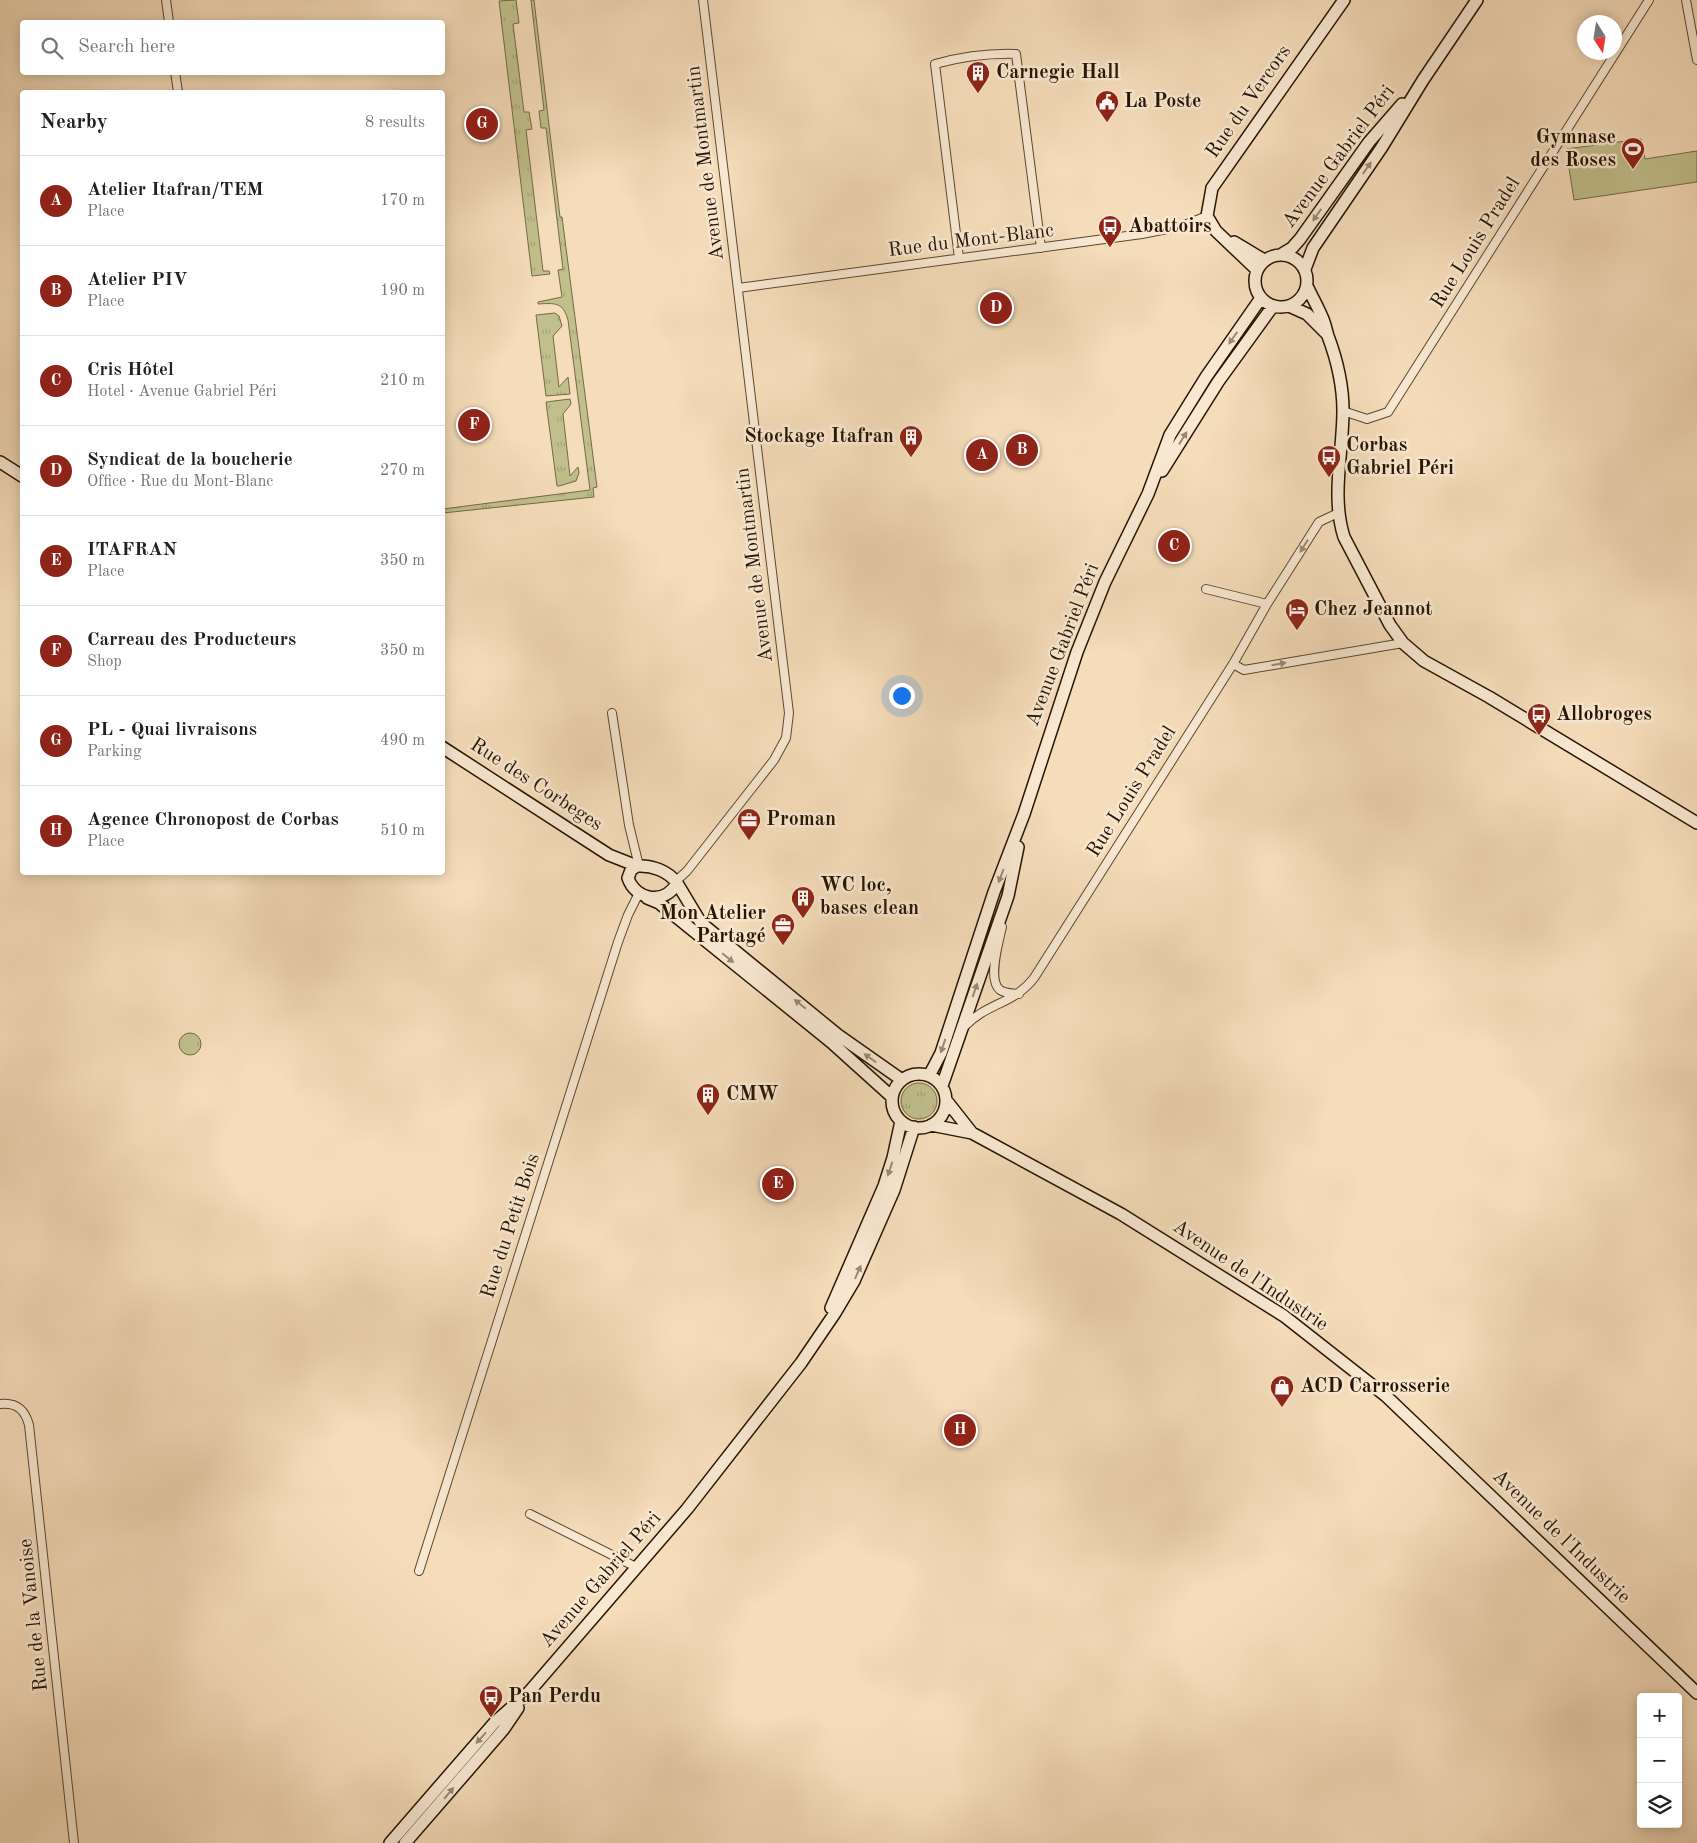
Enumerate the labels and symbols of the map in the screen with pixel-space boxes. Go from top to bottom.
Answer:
north arrow [1577,15,1622,60]
street label: Rue du Vercors [1203,42,1295,162]
building icon: Carnegie Hall [965,60,991,94]
place label: Carnegie Hall [996,63,1120,83]
street label: Avenue de Montmartin [684,64,728,261]
street label: Avenue Gabriel Péri [1279,82,1399,232]
public building icon: La Poste [1094,89,1120,123]
place label: La Poste [1124,92,1202,112]
pin: G [466,105,498,143]
place label: Gymnase des Roses [1530,128,1616,171]
sports icon: Gymnase des Roses [1620,136,1646,170]
one-way arrow [1362,162,1372,175]
street label: Rue Louis Pradel [1428,174,1524,312]
one-way arrow [1312,208,1322,222]
bus stop icon: Abattoirs [1097,214,1123,248]
place label: Abattoirs [1128,217,1212,237]
street label: Rue du Mont-Blanc [887,221,1055,261]
pin: D [980,289,1012,327]
one-way arrow [1228,331,1238,344]
pin: F [458,406,490,444]
building icon: Stockage Itafran [898,424,924,458]
place label: Stockage Itafran [744,427,894,447]
pin: B [1006,431,1038,469]
one-way arrow [1178,431,1187,444]
pin: A [966,436,998,474]
place label: Corbas Gabriel Péri [1346,436,1454,479]
bus stop icon: Corbas Gabriel Péri [1316,444,1342,478]
street label: Avenue de Montmartin [733,466,777,663]
pin: C [1158,527,1190,565]
one-way arrow [1299,539,1309,552]
street label: Avenue Gabriel Péri [1023,561,1103,729]
hotel icon: Chez Jeannot [1284,597,1310,631]
place label: Chez Jeannot [1314,600,1433,620]
one-way arrow [1271,660,1287,668]
your location [889,683,915,709]
bus stop icon: Allobroges [1526,702,1552,736]
place label: Allobroges [1556,705,1652,725]
street label: Rue Louis Pradel [1084,723,1180,861]
street label: Rue des Corbeges [466,735,606,835]
office icon: Proman [736,807,762,841]
place label: Proman [766,810,836,830]
one-way arrow [997,869,1005,884]
place label: WC loc, bases clean [820,876,919,919]
building icon: WC loc, bases clean [790,885,816,919]
place label: Mon Atelier Partagé [659,904,766,947]
office icon: Mon Atelier Partagé [770,912,796,946]
one-way arrow [721,953,734,964]
one-way arrow [971,982,979,997]
one-way arrow [794,999,807,1010]
one-way arrow [939,1039,946,1054]
one-way arrow [863,1053,877,1063]
building icon: CMW [695,1082,721,1116]
place label: CMW [726,1085,779,1105]
street label: Rue du Petit Bois [478,1151,544,1301]
one-way arrow [885,1161,893,1176]
pin: E [762,1165,794,1203]
street label: Avenue de l'Industrie [1169,1217,1331,1335]
one-way arrow [854,1265,862,1279]
shop icon: ACD Carrosserie [1269,1374,1295,1408]
place label: ACD Carrosserie [1300,1377,1450,1397]
pin: H [944,1411,976,1449]
street label: Avenue de l'Industrie [1488,1466,1634,1608]
street label: Avenue Gabriel Péri [537,1508,665,1652]
street label: Rue de la Vanoise [16,1538,52,1692]
bus stop icon: Pan Perdu [478,1684,504,1718]
place label: Pan Perdu [508,1687,601,1707]
one-way arrow [476,1732,487,1744]
one-way arrow [443,1787,454,1799]

